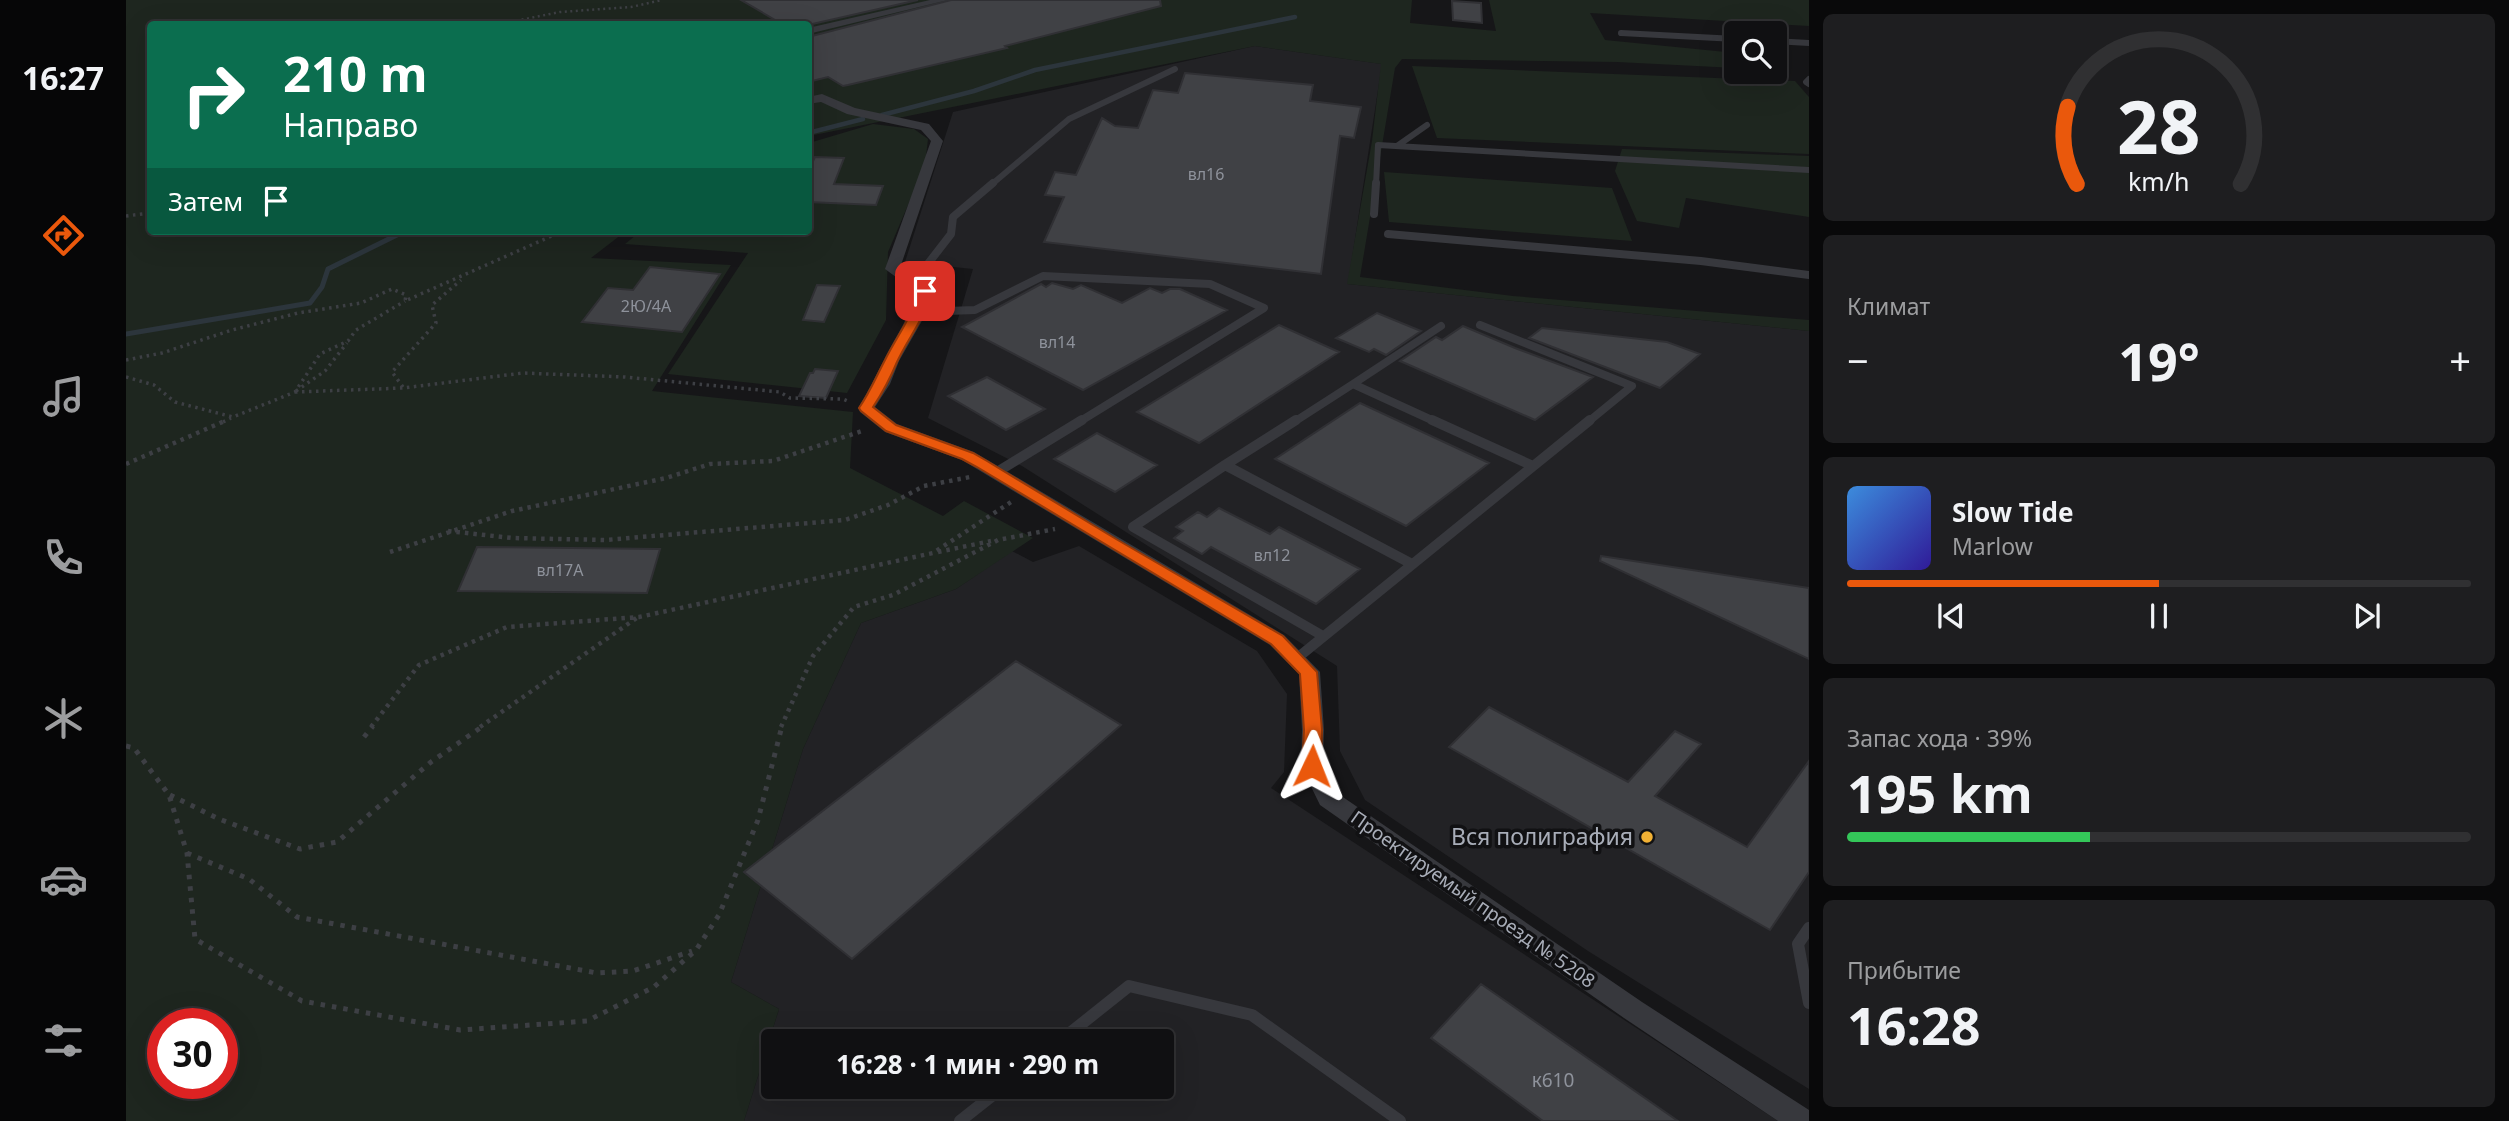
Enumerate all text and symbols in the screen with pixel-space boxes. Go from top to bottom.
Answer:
map controls [1724,21,1787,84]
button: search [1724,21,1787,84]
text: 210 m [283,40,428,106]
icon: right [168,49,259,140]
text: 16:27 [22,56,104,99]
text: 28 [2117,76,2201,175]
text: Направо [283,103,418,146]
house number: вл16 [1188,163,1224,185]
text: km/h [2128,164,2190,198]
icon: arrive [257,182,295,220]
text: Затем [168,183,243,219]
icon: directions [39,211,88,260]
pin [895,261,955,321]
icon: arrive [906,272,944,310]
text: Климат [1847,290,1930,322]
house number: 2Ю/4А [621,295,672,317]
text: 19° [2118,325,2200,396]
house number: вл14 [1039,331,1075,353]
text: − [1847,334,1869,386]
text: + [2449,334,2471,386]
icon: music [39,372,88,421]
text: Slow Tide [1952,494,2074,530]
text: Marlow [1952,530,2033,562]
icon: phone [39,533,88,582]
house number: вл12 [1254,544,1290,566]
house number: вл17А [537,559,584,581]
icon: previous [1932,597,1970,635]
icon: pause [2140,597,2178,635]
icon: next [2348,597,2386,635]
icon: climate [39,694,88,743]
text: Запас хода · 39% [1847,722,2032,754]
position arrow [1275,729,1349,803]
text: 195 km [1847,757,2033,828]
street label: Проектируемый проезд № 5208 [1346,804,1600,994]
place label: Вся полиграфия [1451,820,1633,852]
marker: Вся полиграфия [1639,829,1655,845]
icon: car [39,855,88,904]
text: Прибытие [1847,954,1961,986]
text: 16:28 [1847,989,1981,1060]
speed limit sign: 30 [147,1008,238,1099]
icon: filters [39,1016,88,1065]
text: 16:28 · 1 мин · 290 m [836,1046,1099,1082]
house number: к610 [1532,1067,1574,1093]

